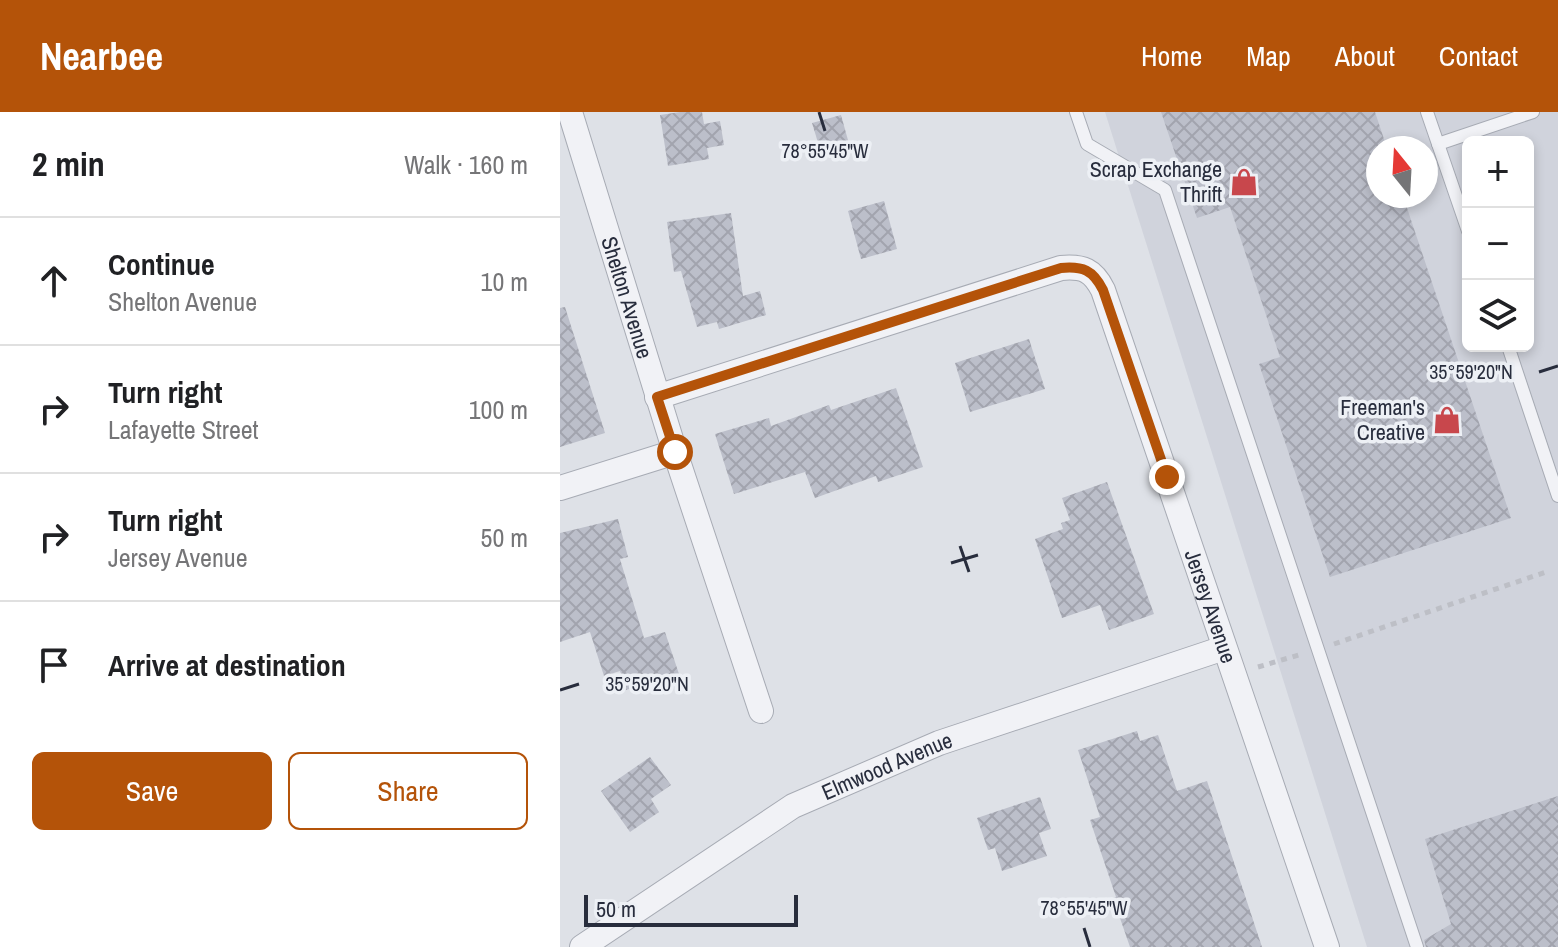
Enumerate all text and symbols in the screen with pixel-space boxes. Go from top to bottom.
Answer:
text: Nearbee [40,31,163,82]
text: Home [1141,37,1202,75]
text: Map [1246,37,1291,75]
text: About [1335,37,1395,75]
text: Contact [1439,37,1518,75]
north arrow [1366,136,1438,208]
map controls [1462,136,1534,352]
button: + [1462,136,1534,208]
text: 78°55'45"W [781,137,869,164]
text: 2 min [32,141,105,187]
text: Walk · 160 m [404,147,528,182]
place label: Scrap Exchange Thrift [1090,154,1222,209]
shop icon: Scrap Exchange Thrift [1229,167,1259,197]
button: − [1462,208,1534,280]
street label: Shelton Avenue [594,233,660,362]
text: Continue [108,244,215,284]
icon: ahead [32,259,76,303]
text: 10 m [481,264,528,299]
button: layers [1462,280,1534,352]
text: Shelton Avenue [108,284,257,319]
text: 35°59'20"N [1429,358,1513,385]
text: Turn right [108,372,222,412]
icon: right [32,387,76,431]
text: 100 m [469,392,528,427]
place label: Freeman's Creative [1340,392,1425,447]
shop icon: Freeman's Creative [1432,405,1462,435]
text: Lafayette Street [108,412,259,447]
route start [657,434,693,470]
route end [1149,459,1185,495]
text: Turn right [108,500,222,540]
icon: right [32,515,76,559]
text: 50 m [481,520,528,555]
text: Jersey Avenue [108,540,248,575]
street label: Jersey Avenue [1178,546,1244,667]
icon: arrive [32,643,76,687]
text: Arrive at destination [108,645,346,685]
text: 35°59'20"N [605,670,689,697]
street label: Elmwood Avenue [817,725,956,807]
button: Save [32,752,272,830]
button: Share [288,752,528,830]
scale bar [584,891,798,927]
text: 50 m [596,894,636,924]
text: 78°55'45"W [1040,894,1128,921]

